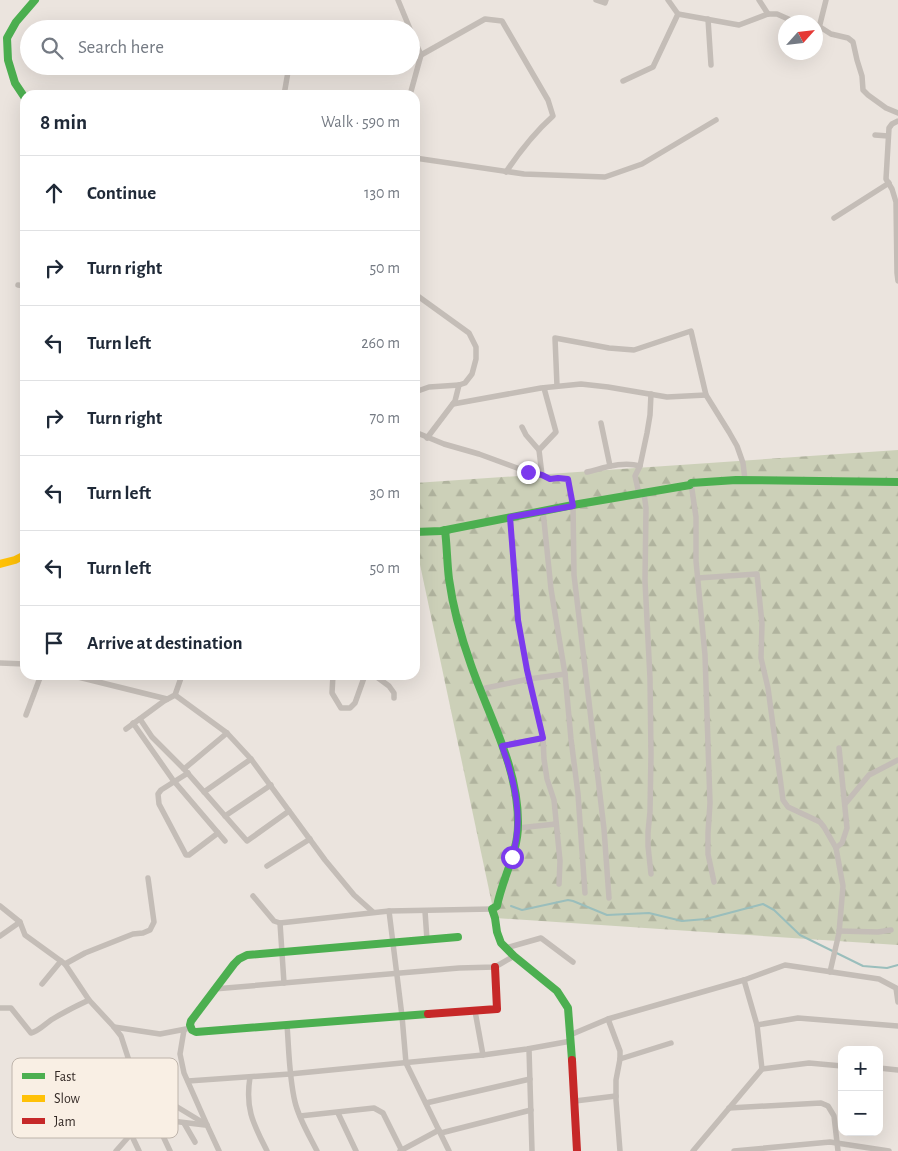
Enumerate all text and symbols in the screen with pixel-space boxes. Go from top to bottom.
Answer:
north arrow [778,15,823,60]
search box [20,20,420,75]
icon: search [38,34,66,62]
text: Search here [78,38,164,57]
text: 8 min [40,112,87,133]
text: Walk · 590 m [321,114,400,130]
icon: ahead [40,179,68,207]
text: Continue [87,184,156,203]
text: 130 m [364,185,400,201]
icon: right [40,254,68,282]
text: Turn right [87,259,162,278]
text: 50 m [369,260,400,276]
icon: left [40,329,68,357]
text: Turn left [87,334,151,353]
text: 260 m [361,335,400,351]
icon: right [40,404,68,432]
text: Turn right [87,409,162,428]
text: 70 m [369,410,400,426]
route end [517,461,540,484]
icon: left [40,479,68,507]
text: Turn left [87,484,151,503]
text: 30 m [370,485,400,501]
icon: left [40,554,68,582]
text: Turn left [87,559,151,578]
text: 50 m [369,560,400,576]
icon: arrive [40,629,68,657]
text: Arrive at destination [87,634,243,653]
route start [501,846,524,869]
map controls [838,1046,883,1136]
button: + [838,1046,883,1091]
legend [12,1058,178,1138]
text: Fast [54,1070,76,1084]
button: − [838,1091,883,1136]
text: Slow [54,1092,81,1106]
text: Jam [54,1115,76,1129]

